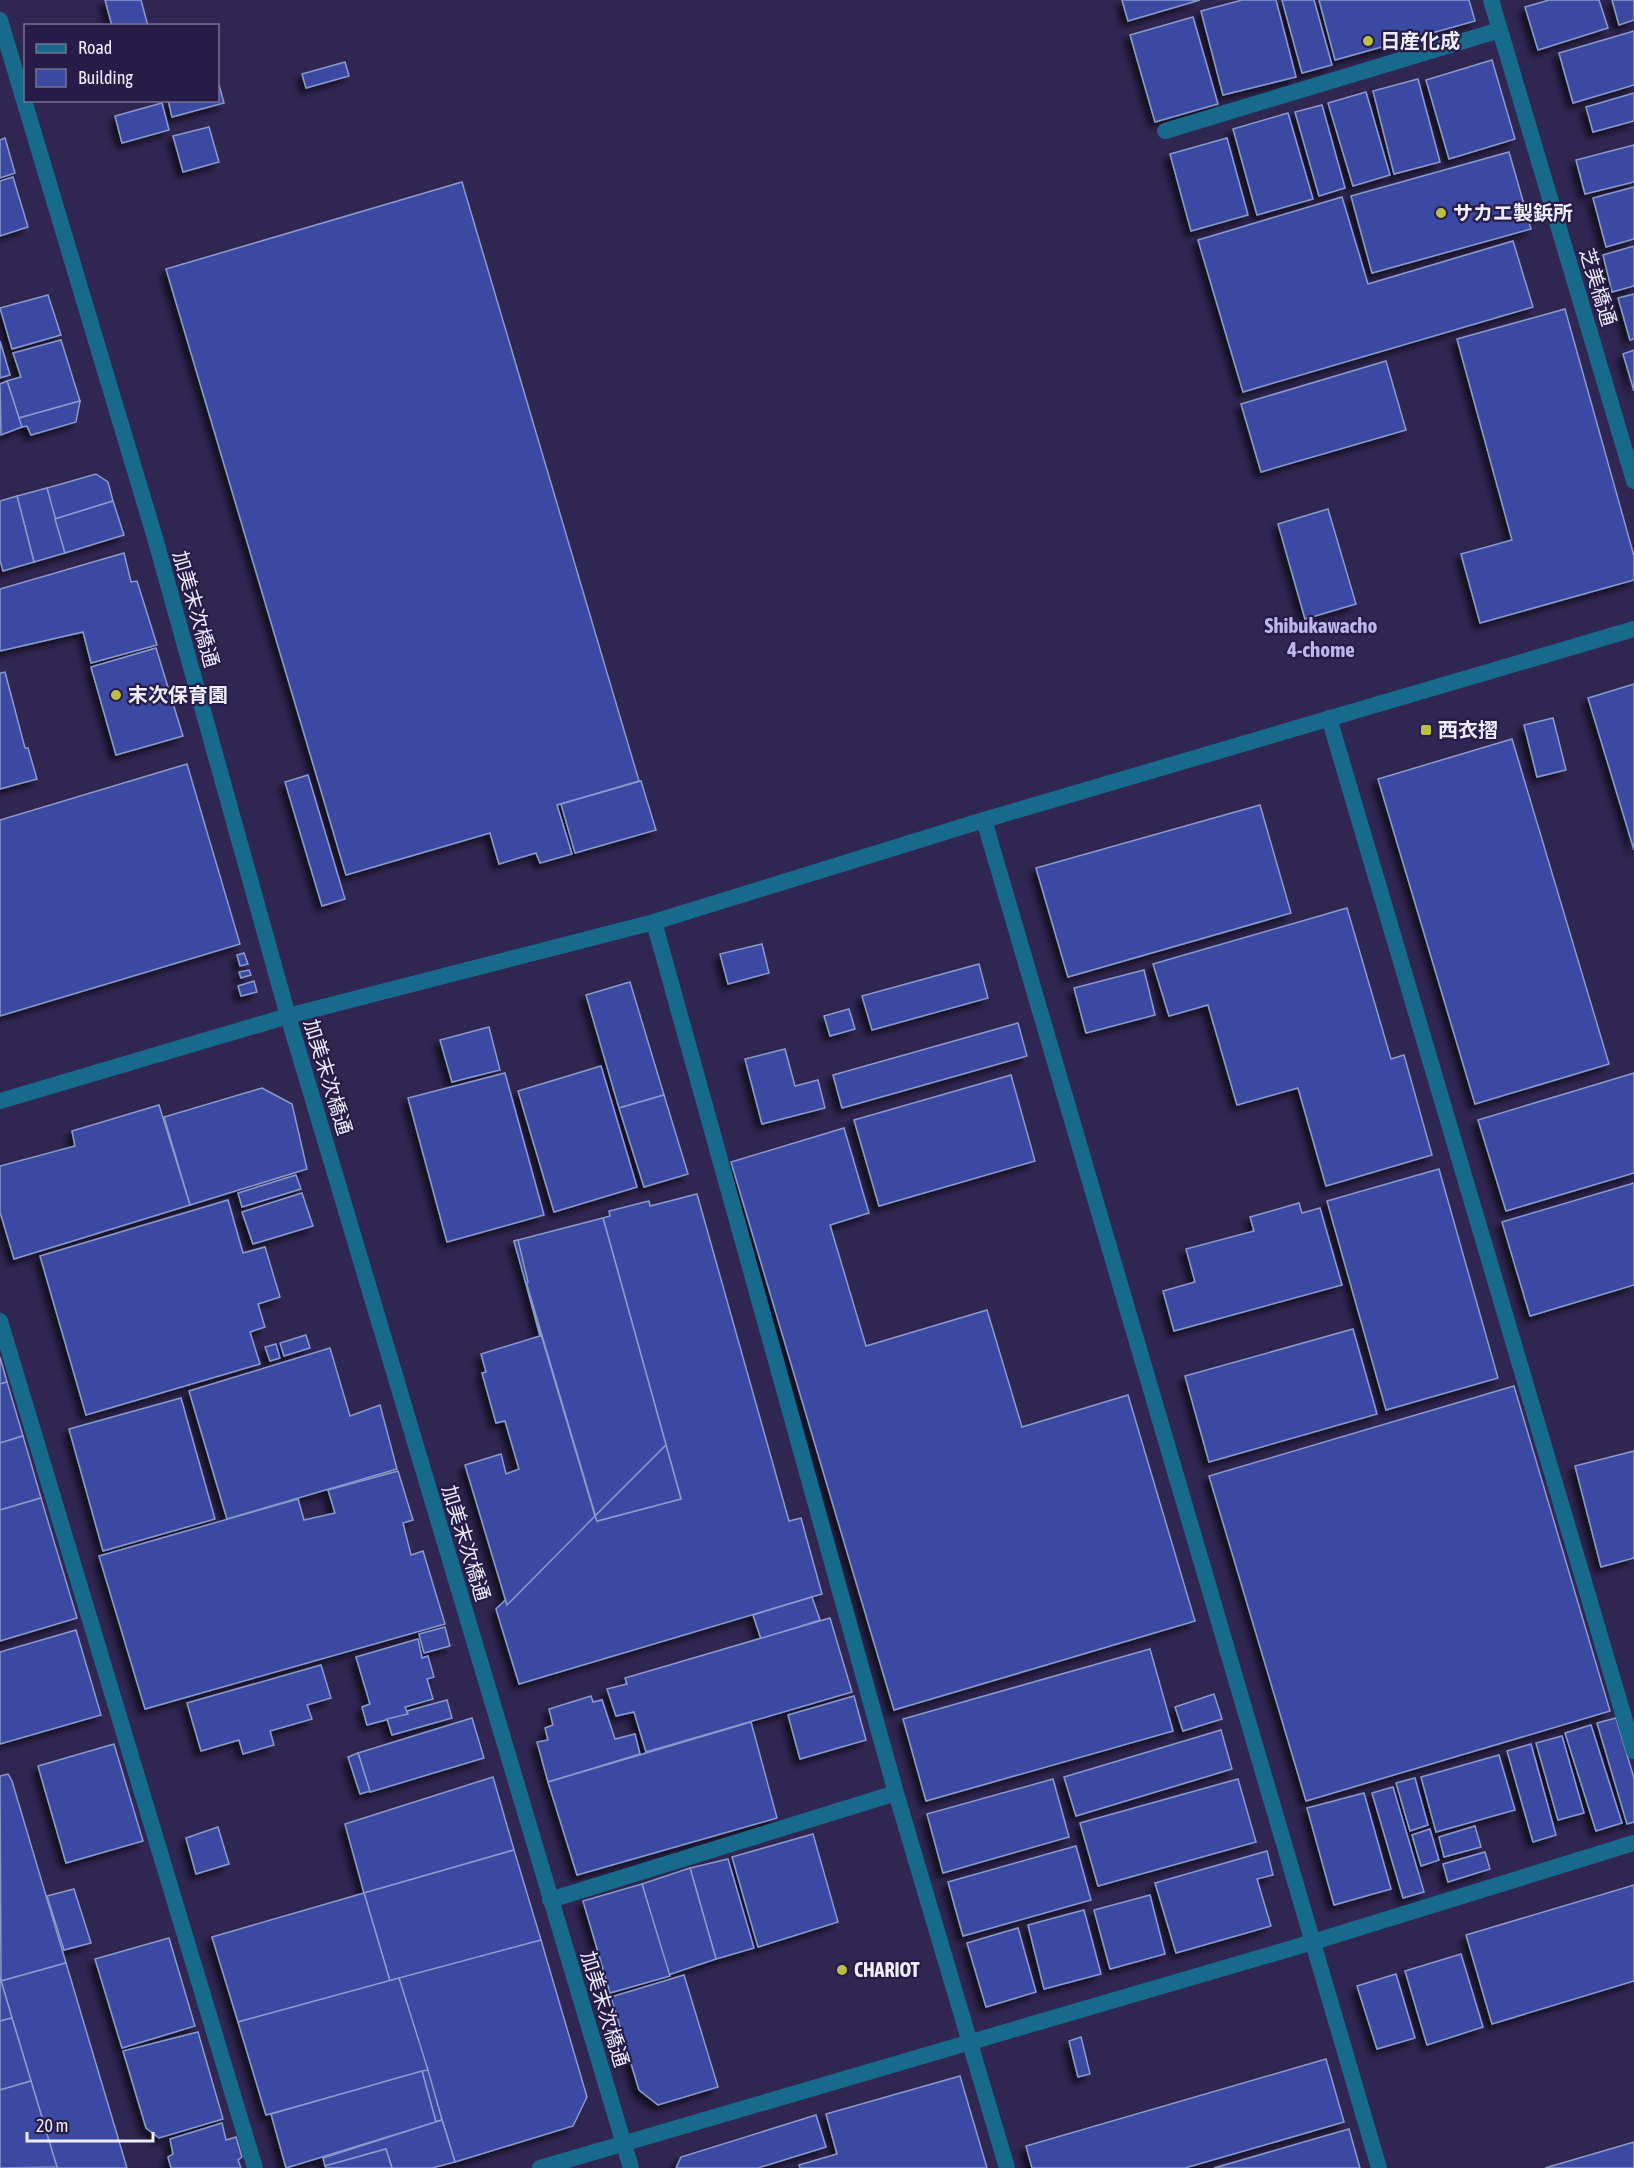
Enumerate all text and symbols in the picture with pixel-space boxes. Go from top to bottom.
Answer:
legend [24,24,219,102]
place label: 日産化成 [1380,29,1460,52]
marker: 日産化成 [1361,34,1375,48]
text: Road [78,37,112,58]
text: Building [78,67,133,88]
place label: サカエ製鋲所 [1453,201,1573,224]
marker: サカエ製鋲所 [1434,206,1448,220]
street label: 芝美橋通 [1576,245,1621,328]
street label: 加美末次橋通 [169,548,224,670]
district label: Shibukawacho 4-chome [1265,613,1378,661]
place label: 末次保育園 [128,683,228,706]
marker: 末次保育園 [109,688,123,702]
place label: 西衣摺 [1438,718,1498,741]
marker: 西衣摺 [1419,723,1433,737]
street label: 加美末次橋通 [300,1016,357,1138]
street label: 加美末次橋通 [438,1482,495,1604]
street label: 加美末次橋通 [577,1948,634,2070]
place label: CHARIOT [854,1958,920,1981]
marker: CHARIOT [835,1963,849,1977]
scale bar [27,2105,153,2143]
text: 20 m [36,2115,68,2136]

